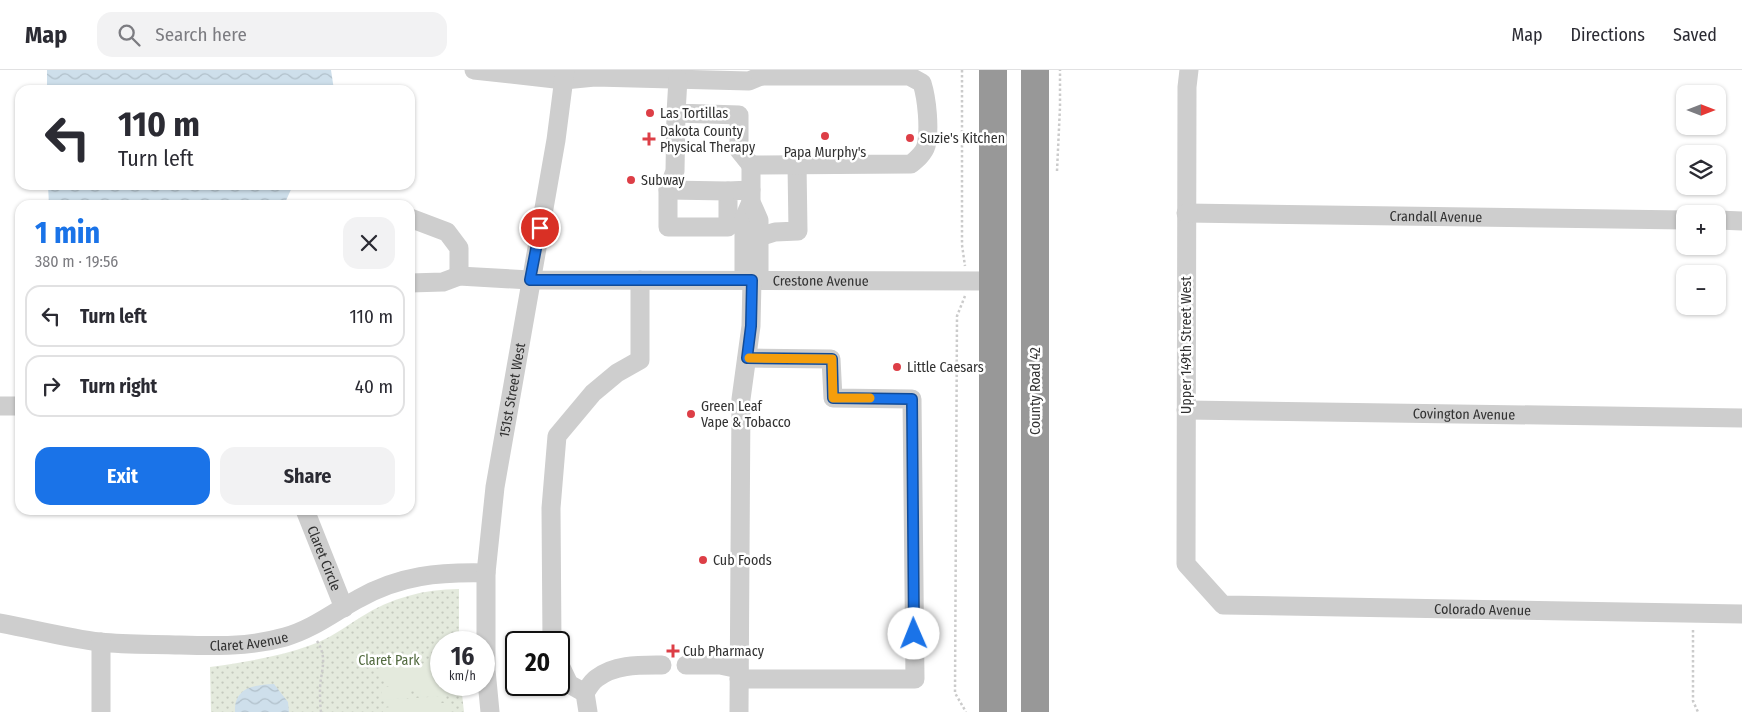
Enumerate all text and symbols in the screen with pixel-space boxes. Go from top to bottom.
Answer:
search box [97,12,447,57]
text: Map [25,21,67,49]
icon: search [115,21,143,49]
text: Search here [155,23,247,46]
text: Map [1511,24,1543,46]
text: Directions [1571,24,1645,46]
text: Saved [1673,24,1717,46]
north arrow [1676,85,1726,135]
map controls [1676,85,1726,315]
text: 110 m [118,103,200,145]
icon: left [35,105,100,170]
place label: Las Tortillas [660,105,728,122]
marker: Las Tortillas [644,107,656,119]
place label: Dakota County Physical Therapy [660,123,756,156]
marker: Papa Murphy's [819,130,831,142]
place label: Suzie's Kitchen [920,130,1005,147]
marker: Dakota County Physical Therapy [642,132,656,146]
marker: Suzie's Kitchen [904,132,916,144]
place label: Papa Murphy's [784,144,866,161]
text: Turn left [118,145,194,172]
button: layers [1676,145,1726,195]
place label: Subway [641,172,685,189]
marker: Subway [625,174,637,186]
button: + [1676,205,1726,255]
pin [519,207,561,249]
street label: Crandall Avenue [1390,207,1483,226]
icon: arrive [526,214,554,242]
text: 1 min [35,215,100,251]
button: close [343,217,395,269]
text: 380 m · 19:56 [35,252,118,271]
button: − [1676,265,1726,315]
street label: Crestone Avenue [773,272,869,289]
street label: Upper 149th Street West [1178,276,1195,414]
icon: left [37,302,65,330]
text: Turn left [80,305,147,328]
text: 110 m [349,305,393,328]
street label: 151st Street West [495,341,529,439]
street label: County Road 42 [1027,347,1044,435]
place label: Little Caesars [907,359,984,376]
marker: Little Caesars [891,361,903,373]
icon: right [37,372,65,400]
text: Turn right [80,375,157,398]
text: 40 m [355,375,393,398]
place label: Green Leaf Vape & Tobacco [701,398,791,431]
street label: Covington Avenue [1413,405,1515,423]
marker: Green Leaf Vape & Tobacco [685,408,697,420]
button: Exit [35,447,210,505]
button: Share [220,447,395,505]
street label: Claret Circle [304,523,345,593]
place label: Cub Foods [713,552,772,569]
marker: Cub Foods [697,554,709,566]
street label: Colorado Avenue [1434,600,1531,619]
position arrow [887,607,939,659]
street label: Claret Avenue [210,628,290,654]
speed limit sign: 20 [505,631,570,696]
text: 16 [451,642,474,672]
place label: Cub Pharmacy [683,643,765,660]
marker: Cub Pharmacy [667,645,679,657]
park label: Claret Park [358,652,420,669]
text: km/h [449,669,476,683]

